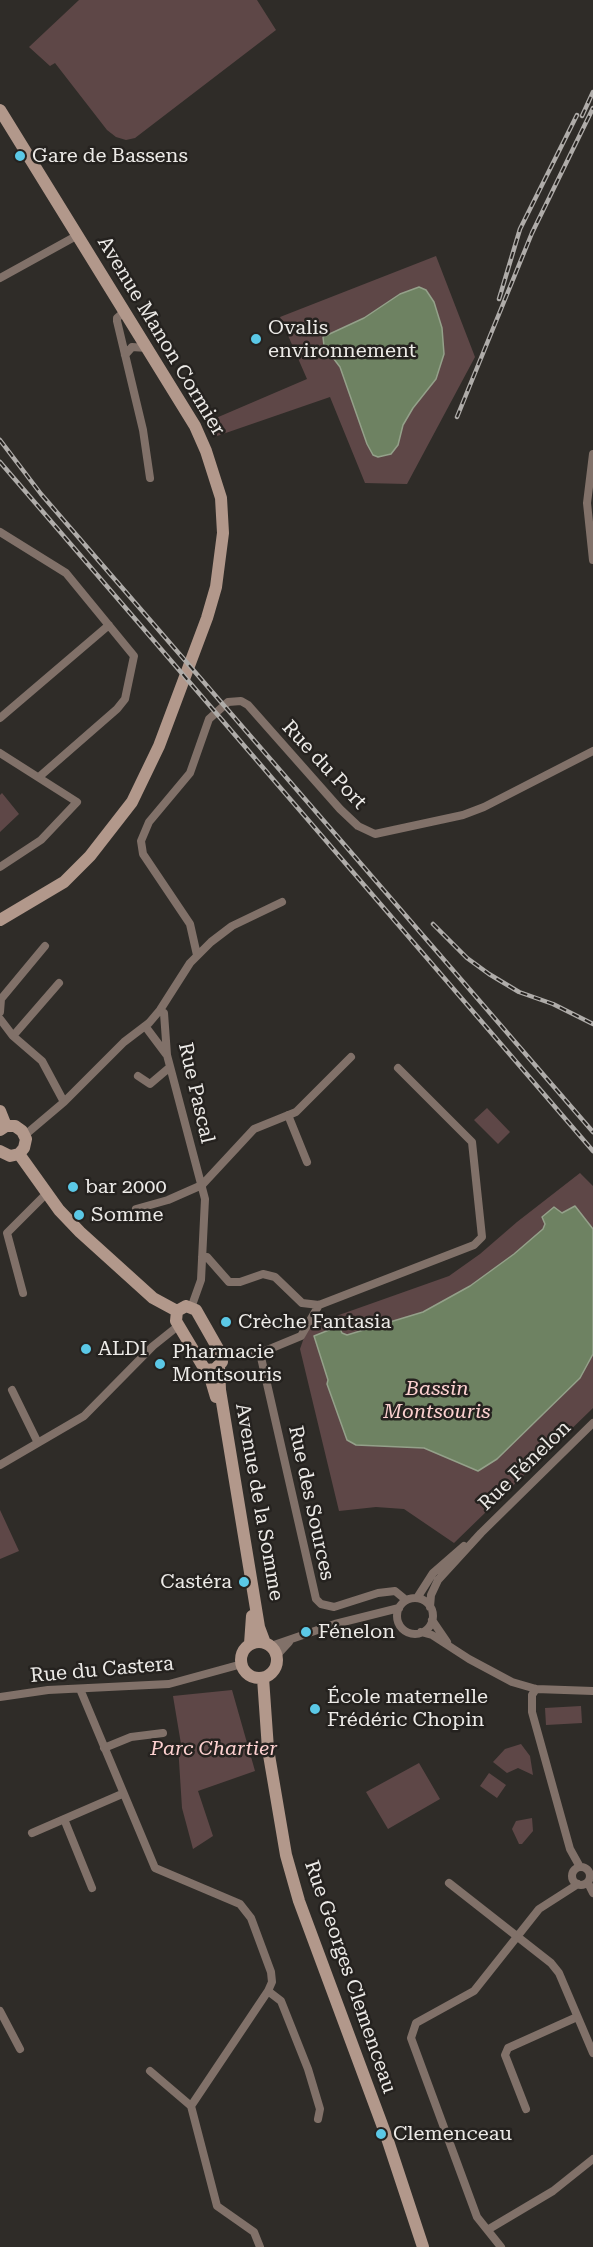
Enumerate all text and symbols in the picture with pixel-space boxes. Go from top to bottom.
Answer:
place label: Gare de Bassens [32,144,188,168]
marker: Gare de Bassens [13,149,27,163]
street label: Avenue Manon Cormier [92,232,230,440]
place label: Ovalis environnement [268,316,416,363]
marker: Ovalis environnement [249,332,263,346]
street label: Rue du Port [277,715,371,815]
street label: Rue Pascal [173,1040,219,1146]
place label: bar 2000 [85,1175,167,1199]
marker: bar 2000 [66,1180,80,1194]
place label: Somme [91,1203,163,1227]
marker: Somme [72,1208,86,1222]
place label: Crèche Fantasia [238,1310,391,1334]
marker: Crèche Fantasia [219,1315,233,1329]
place label: ALDI [98,1337,147,1361]
place label: Pharmacie Montsouris [172,1340,282,1387]
marker: ALDI [79,1342,93,1356]
marker: Pharmacie Montsouris [153,1357,167,1371]
park label: Bassin Montsouris [383,1377,491,1424]
street label: Avenue de la Somme [230,1401,288,1603]
street label: Rue Fénelon [474,1416,576,1516]
street label: Rue des Sources [283,1423,339,1583]
place label: Castéra [160,1570,232,1594]
marker: Castéra [237,1575,251,1589]
place label: Fénelon [318,1620,395,1644]
marker: Fénelon [299,1625,313,1639]
street label: Rue du Castera [29,1652,175,1688]
place label: École maternelle Frédéric Chopin [327,1685,488,1732]
marker: École maternelle Frédéric Chopin [308,1702,322,1716]
park label: Parc Chartier [150,1737,278,1761]
street label: Rue Georges Clemenceau [299,1857,401,2097]
place label: Clemenceau [393,2122,512,2146]
marker: Clemenceau [374,2127,388,2141]

